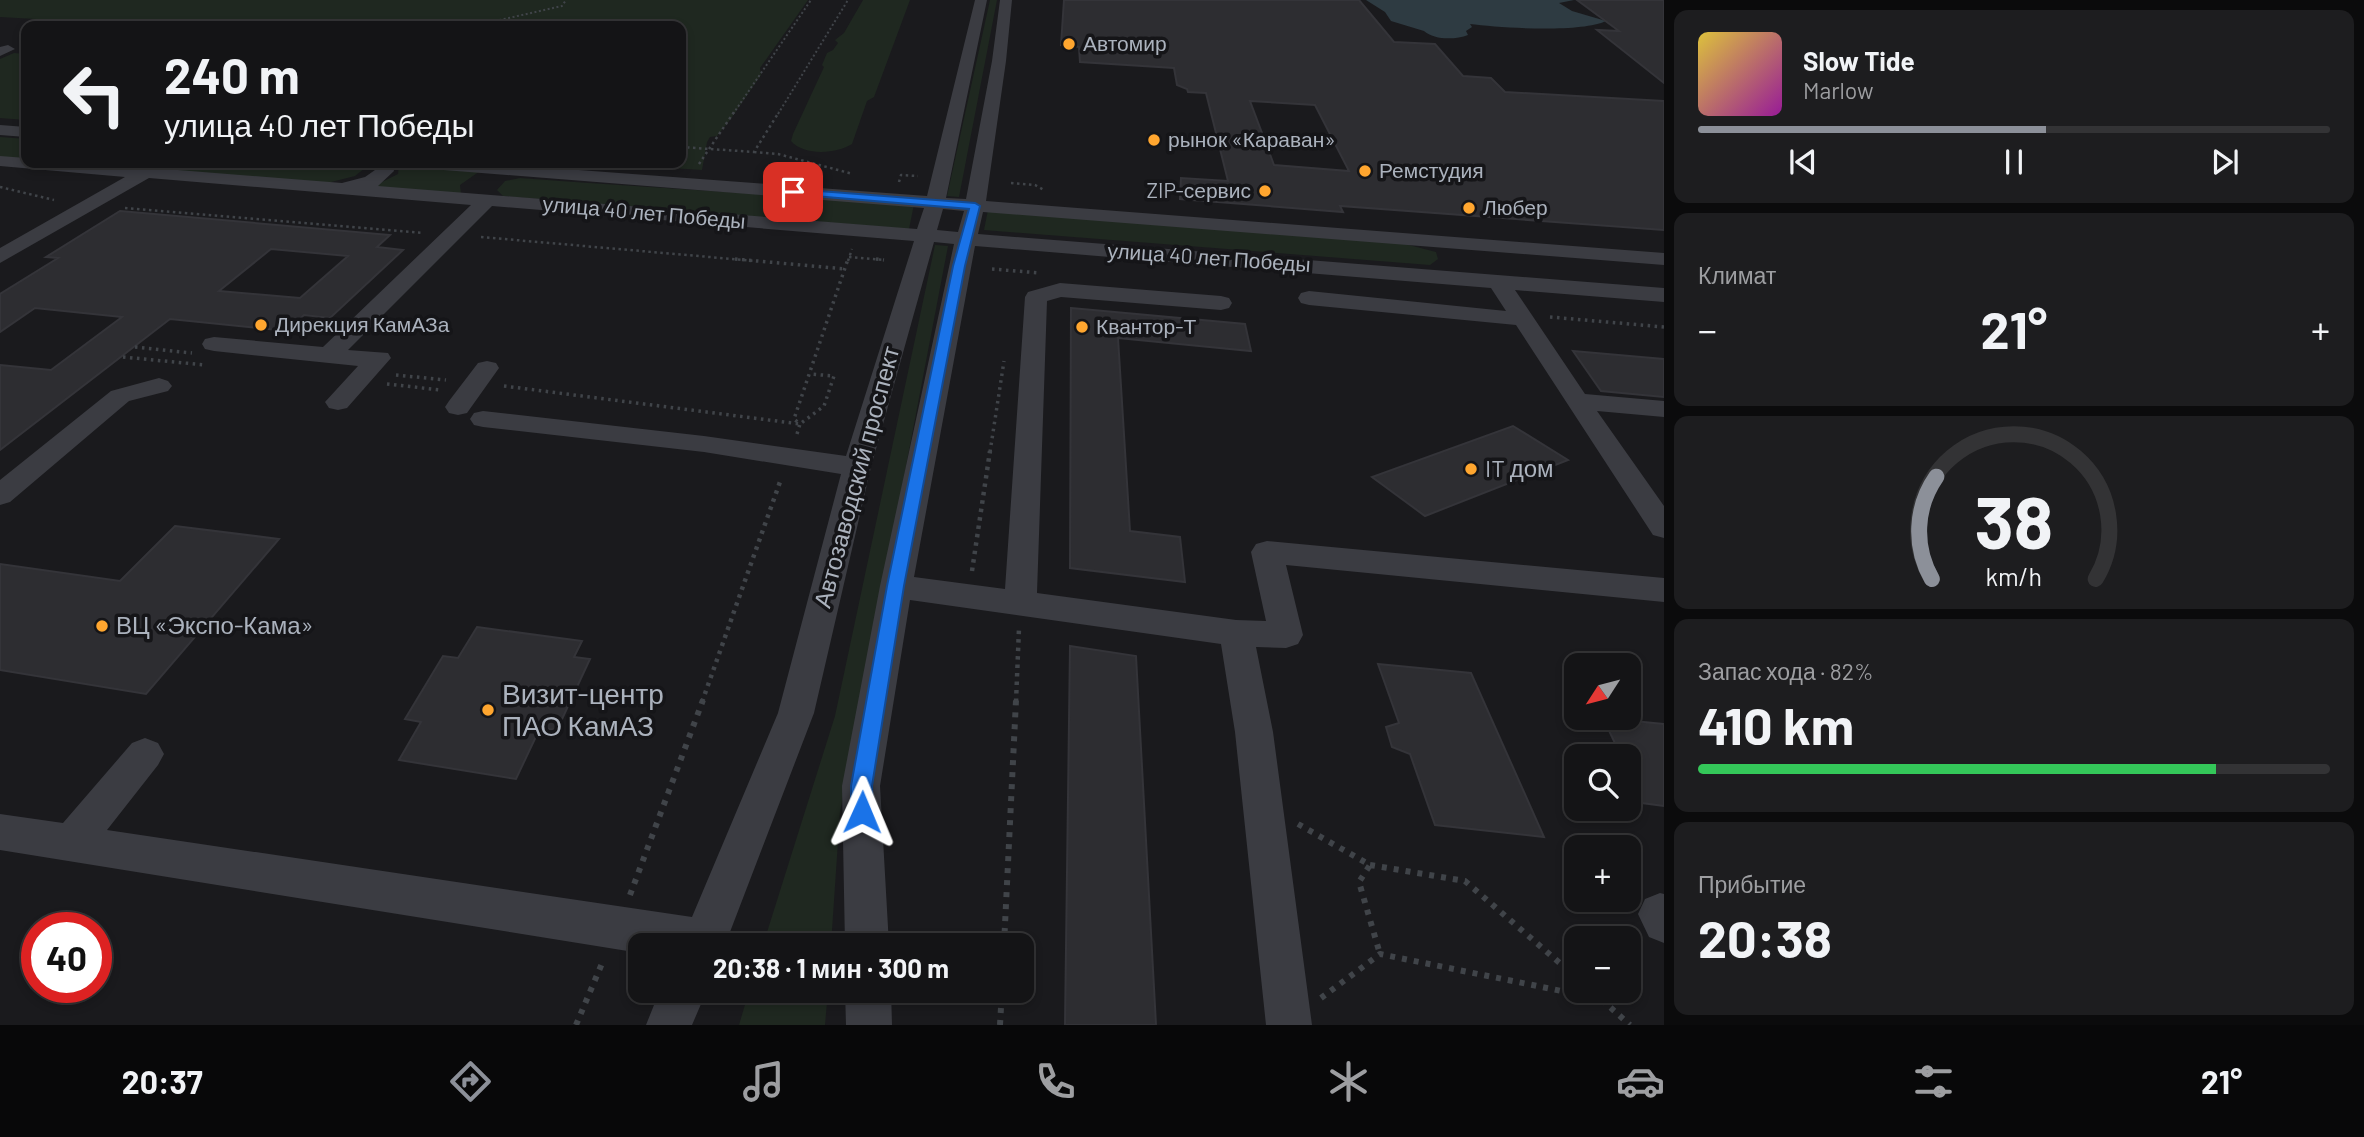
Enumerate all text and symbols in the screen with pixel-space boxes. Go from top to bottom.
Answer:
place label: Автомир [1083,30,1167,55]
marker: Автомир [1061,36,1077,52]
text: 240 m [164,45,300,104]
text: Slow Tide [1803,45,1915,76]
icon: left [49,49,140,140]
text: Marlow [1803,76,1874,104]
text: улица 40 лет Победы [164,105,474,143]
place label: рынок «Караван» [1168,126,1336,151]
marker: рынок «Караван» [1146,132,1162,148]
icon: previous [1784,143,1822,181]
icon: pause [1995,143,2033,181]
icon: next [2206,143,2244,181]
place label: Ремстудия [1379,157,1484,182]
pin [763,162,823,222]
marker: Ремстудия [1357,163,1373,179]
icon: arrive [774,173,812,211]
place label: ZIP-сервис [1146,177,1251,202]
marker: ZIP-сервис [1257,183,1273,199]
street label: улица 40 лет Победы [542,190,747,233]
place label: Любер [1483,194,1548,219]
marker: Любер [1461,200,1477,216]
street label: улица 40 лет Победы [1107,237,1312,276]
text: Климат [1698,261,1776,289]
text: 21° [1981,297,2047,359]
text: − [1698,306,1717,352]
text: + [2311,306,2330,352]
place label: Дирекция КамАЗа [275,311,450,336]
place label: Квантор-Т [1096,313,1196,338]
marker: Дирекция КамАЗа [253,317,269,333]
marker: Квантор-Т [1074,319,1090,335]
street label: Автозаводский проспект [807,343,904,611]
place label: IT дом [1485,453,1554,482]
marker: IT дом [1463,461,1479,477]
text: 38 [1975,476,2053,564]
text: km/h [1986,560,2042,590]
place label: ВЦ «Экспо-Кама» [116,610,313,639]
marker: ВЦ «Экспо-Кама» [94,618,110,634]
north arrow [1564,653,1642,730]
map controls [1564,653,1641,1003]
text: Запас хода · 82% [1698,657,1874,685]
place label: Визит-центр ПАО КамАЗ [502,676,664,742]
text: 410 km [1698,693,1854,755]
marker: Визит-центр ПАО КамАЗ [480,702,496,718]
button: search [1564,744,1641,821]
position arrow [825,775,899,849]
button: + [1564,835,1641,912]
text: Прибытие [1698,870,1806,898]
text: 20:38 [1698,906,1832,968]
speed limit sign: 40 [21,912,112,1003]
button: − [1564,926,1641,1003]
text: 20:38 · 1 мин · 300 m [713,952,949,983]
icon: directions [446,1057,495,1106]
icon: music [739,1057,788,1106]
icon: phone [1031,1057,1080,1106]
icon: climate [1324,1057,1373,1106]
icon: car [1616,1057,1665,1106]
icon: filters [1909,1057,1958,1106]
text: 20:37 [122,1062,203,1100]
text: 21° [2201,1062,2242,1100]

